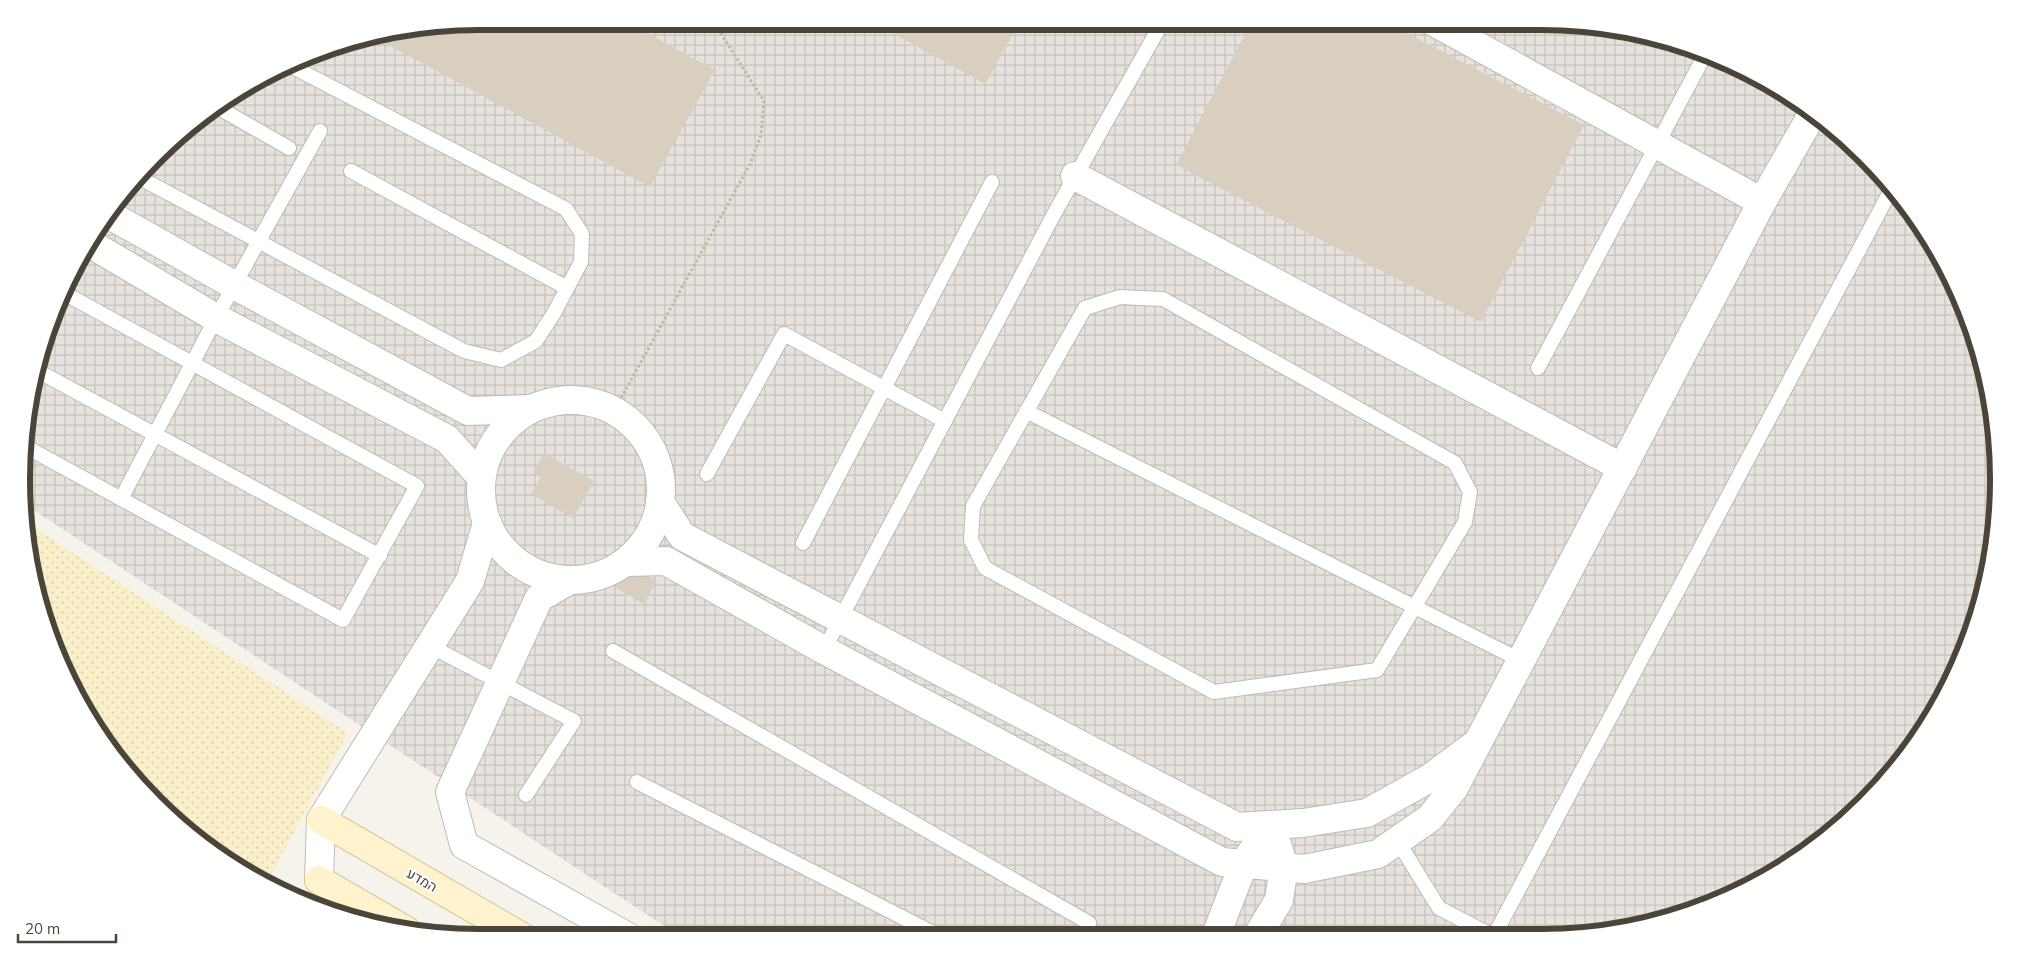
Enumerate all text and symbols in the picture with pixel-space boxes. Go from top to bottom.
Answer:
street label: המדע [403,864,441,896]
scale bar [18,912,115,944]
text: 20 m [25,919,60,938]

